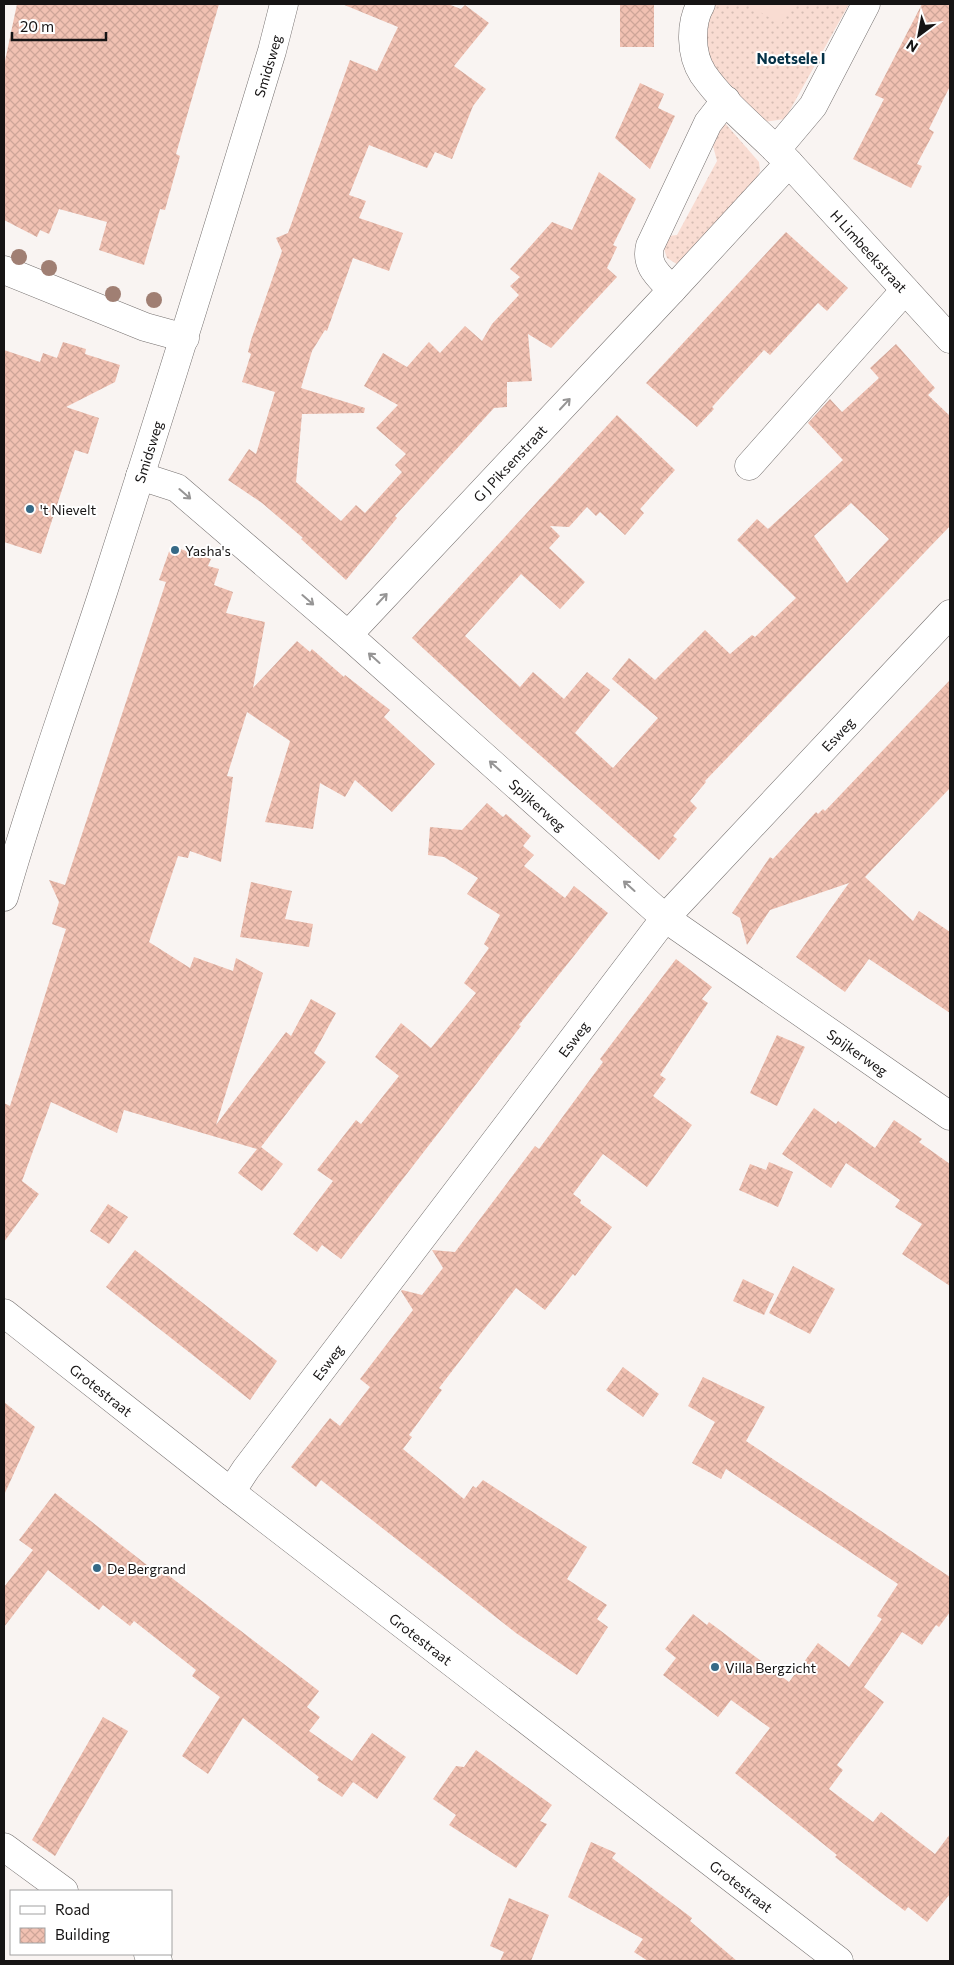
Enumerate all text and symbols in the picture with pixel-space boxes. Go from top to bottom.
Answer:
scale bar [12,10,106,42]
north arrow [894,10,944,60]
text: 20 m [20,17,54,35]
street label: Smidsweg [250,32,284,99]
text: N [903,36,921,56]
district label: Noetsele I [757,49,825,67]
street label: H Limbeekstraat [827,206,911,296]
one-way arrow [559,398,571,411]
street label: Smidsweg [130,418,166,485]
street label: G J Piksenstraat [469,421,550,505]
one-way arrow [178,489,191,500]
place label: 't Nievelt [40,501,96,518]
marker: 't Nievelt [24,503,36,515]
place label: Yasha's [185,542,231,559]
marker: Yasha's [169,544,181,556]
one-way arrow [376,593,388,605]
one-way arrow [302,595,315,606]
one-way arrow [367,652,380,663]
street label: Esweg [818,713,858,754]
one-way arrow [488,760,501,772]
street label: Spijkerweg [506,775,570,834]
one-way arrow [623,880,636,892]
street label: Esweg [554,1017,592,1060]
street label: Spijkerweg [824,1025,892,1079]
street label: Esweg [308,1340,347,1383]
street label: Grotestraat [67,1360,136,1420]
place label: De Bergrand [107,1560,186,1577]
marker: De Bergrand [91,1562,103,1574]
street label: Grotestraat [386,1609,456,1668]
place label: Villa Bergzicht [725,1659,816,1676]
marker: Villa Bergzicht [709,1661,721,1673]
street label: Grotestraat [707,1856,777,1916]
legend [10,1890,172,1955]
text: Road [55,1900,90,1918]
text: Building [55,1925,110,1943]

